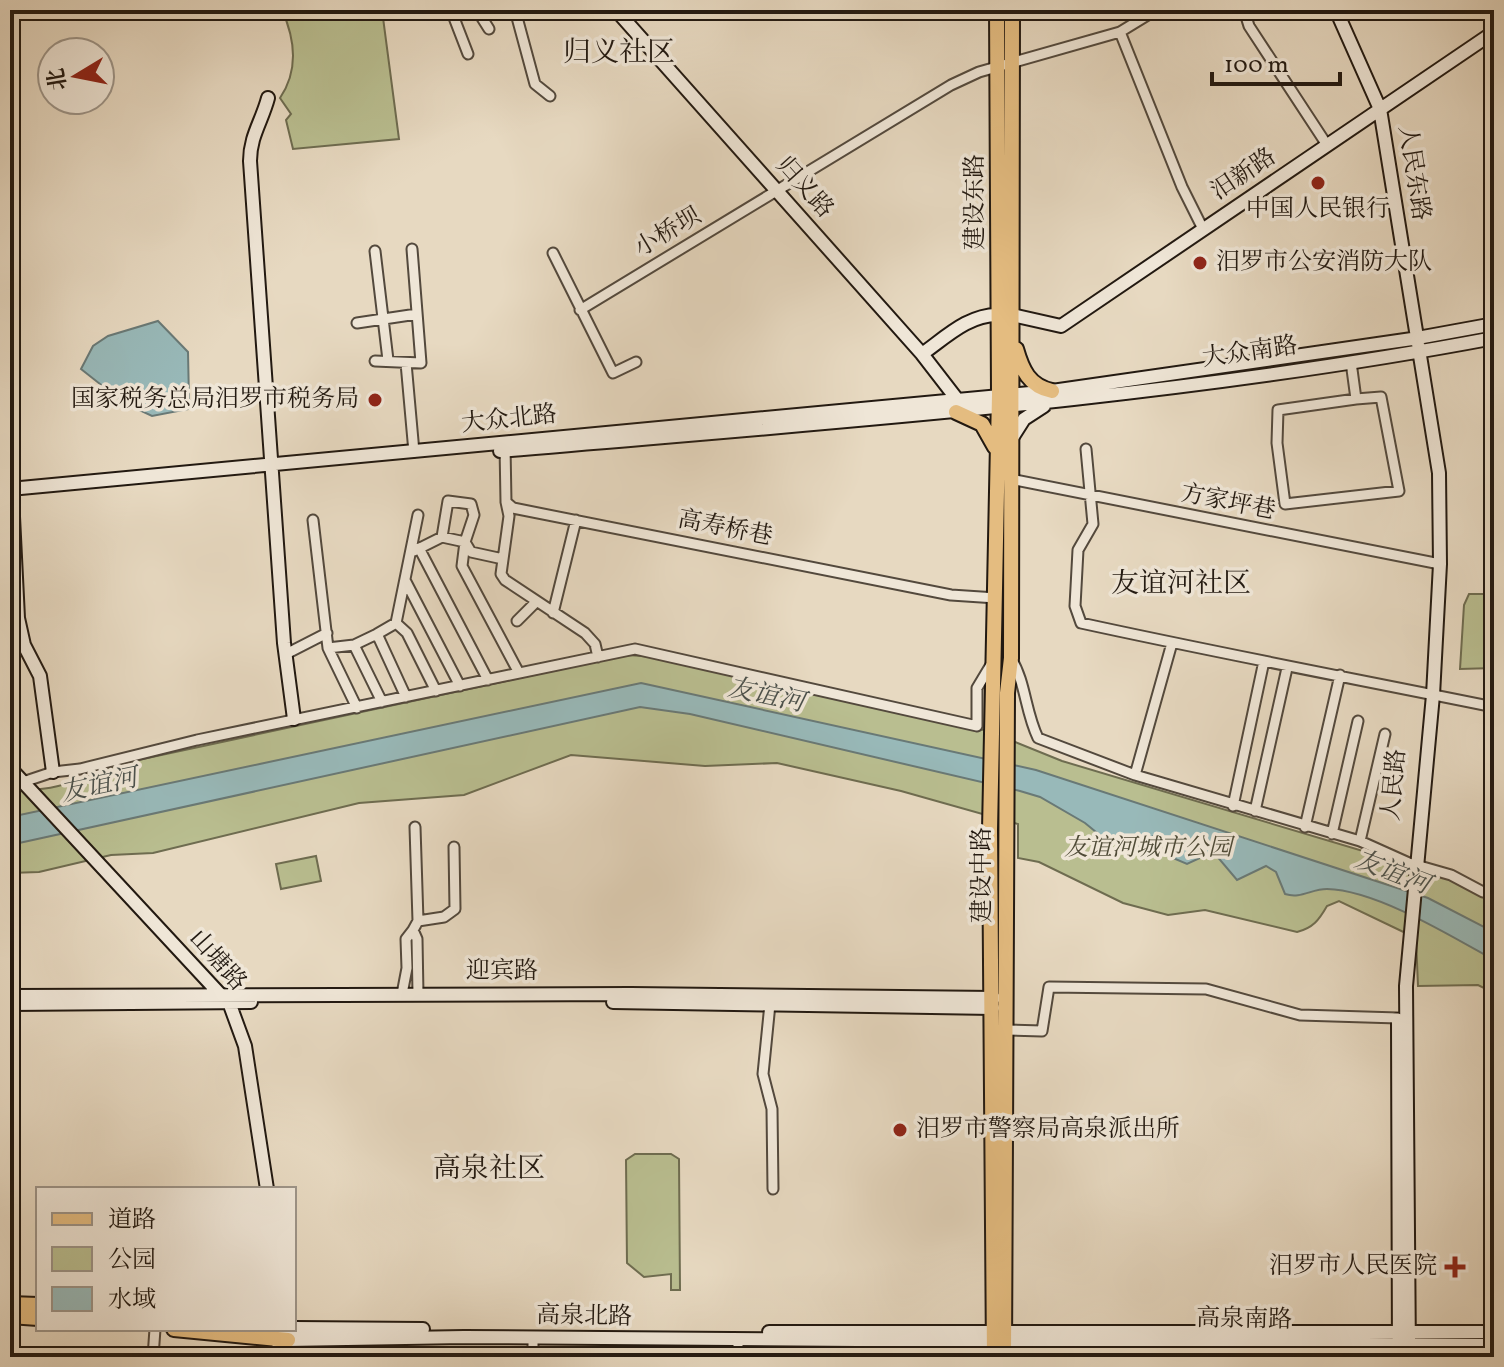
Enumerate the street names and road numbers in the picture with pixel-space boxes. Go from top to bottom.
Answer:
street label: 人民东路 [1389,123,1437,223]
street label: 汨新路 [1205,141,1283,209]
street label: 归义路 [767,150,841,226]
street label: 建设东路 [959,154,993,250]
street label: 小桥坝 [628,200,708,266]
street label: 大众南路 [1200,329,1300,377]
street label: 大众北路 [459,398,559,442]
street label: 方家坪巷 [1178,477,1278,529]
street label: 高寿桥巷 [675,503,775,555]
street label: 人民路 [1375,748,1415,822]
street label: 建设中路 [966,827,1000,923]
street label: 山塘路 [180,923,254,999]
street label: 迎宾路 [466,955,538,989]
street label: 高泉北路 [536,1299,632,1335]
street label: 高泉南路 [1196,1302,1292,1338]

